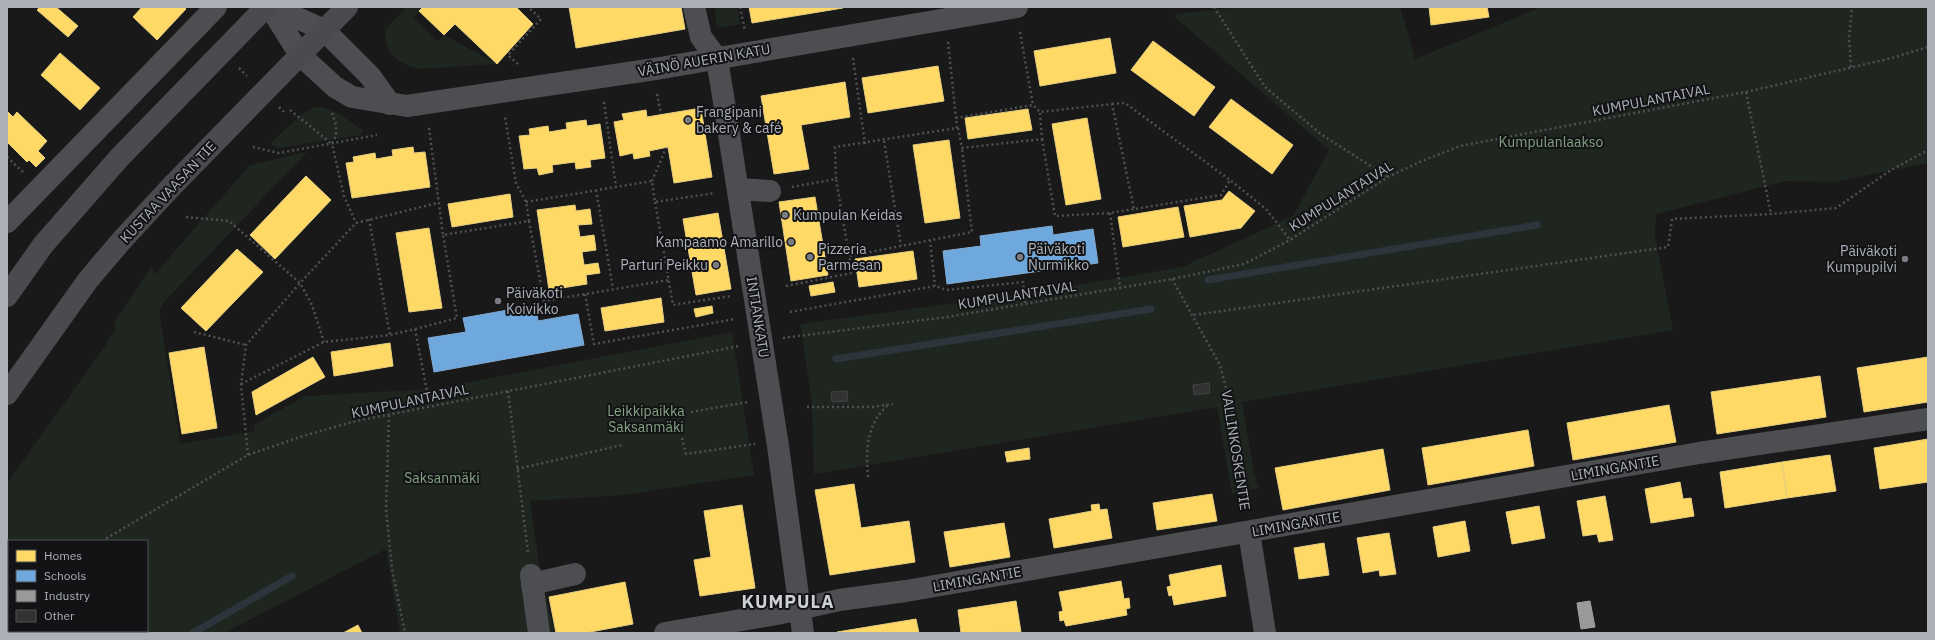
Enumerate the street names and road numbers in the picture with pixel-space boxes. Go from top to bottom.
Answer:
street label: VÄINÖ AUERIN KATU [636,39,772,81]
street label: KUMPULANTAIVAL [1591,80,1711,120]
street label: KUSTAA VAASAN TIE [116,137,220,247]
street label: KUMPULANTAIVAL [1286,157,1396,235]
street label: INTIANKATU [743,275,773,359]
street label: KUMPULANTAIVAL [957,277,1077,313]
street label: KUMPULANTAIVAL [350,380,470,422]
street label: VALLINKOSKENTIE [1218,389,1254,511]
street label: LIMINGANTIE [1569,451,1661,485]
street label: LIMINGANTIE [1250,507,1342,541]
street label: LIMINGANTIE [931,562,1023,596]

